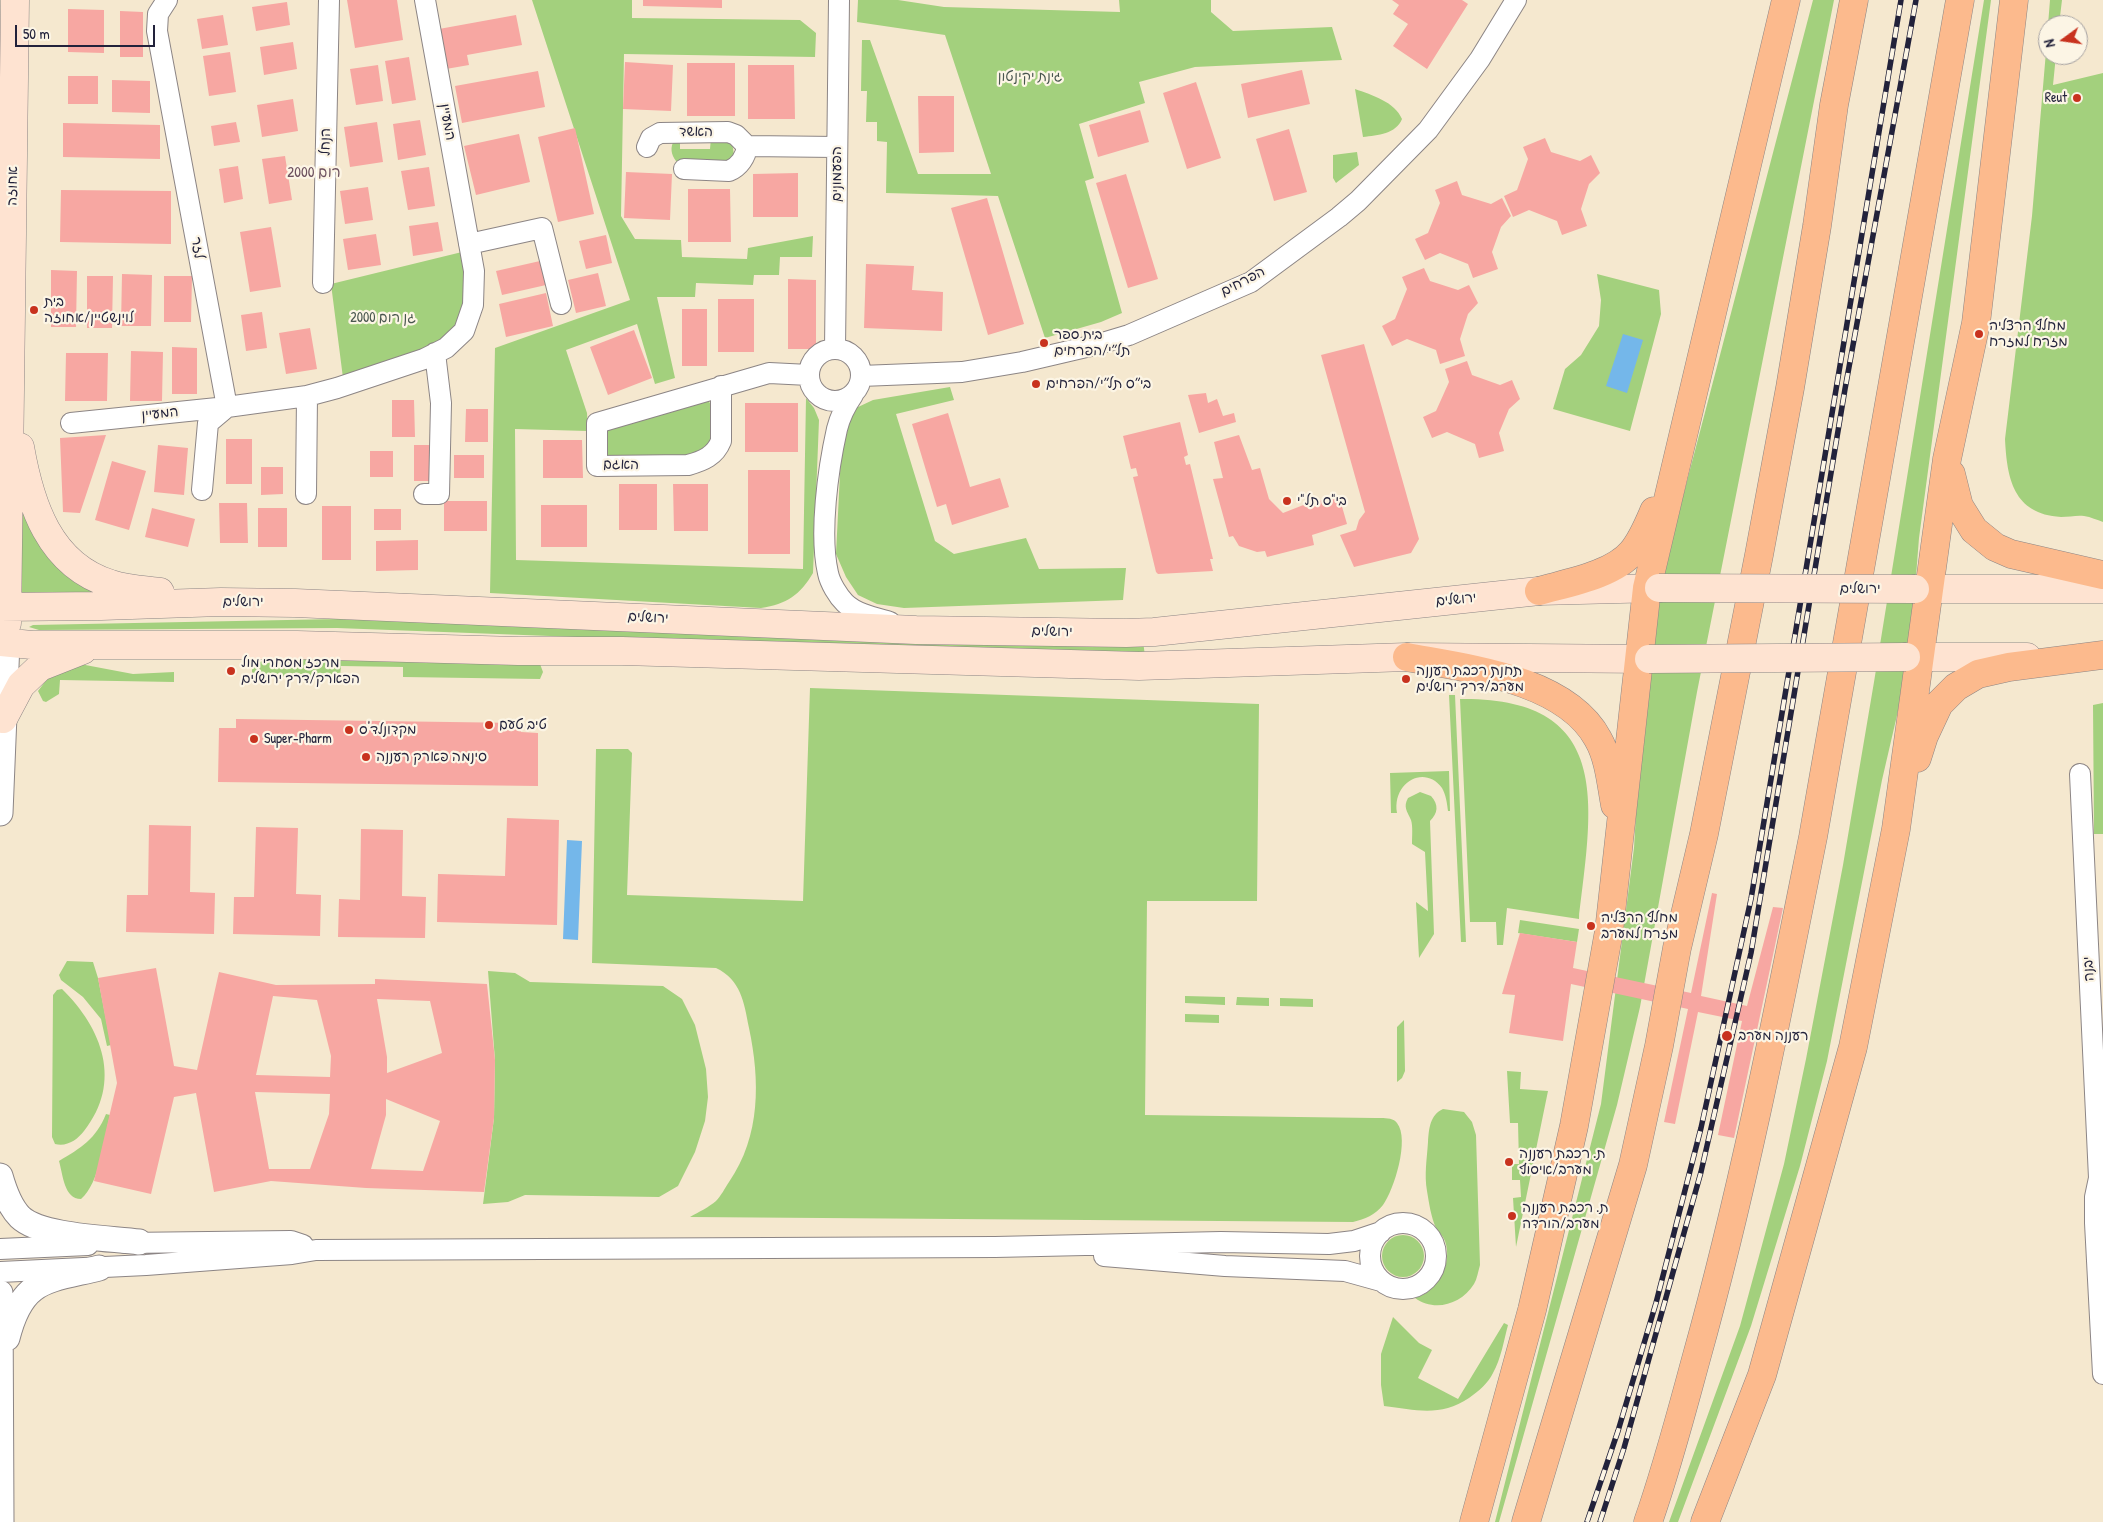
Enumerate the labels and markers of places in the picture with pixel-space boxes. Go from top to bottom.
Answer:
place label: Reut [2045,90,2067,106]
marker: Reut [2071,92,2083,104]
place label: בית לוינשטיין/אחוזה [44,294,134,326]
marker: בית לוינשטיין/אחוזה [28,304,40,316]
place label: מחלף הרצליה מזרח למזרח [1989,318,2068,351]
place label: בית ספר תל״י/הפרחים [1054,327,1130,360]
marker: מחלף הרצליה מזרח למזרח [1973,328,1985,340]
marker: בית ספר תל״י/הפרחים [1038,337,1050,349]
place label: בי״ס תל״י/הפרחים [1046,376,1151,392]
marker: בי״ס תל״י/הפרחים [1030,378,1042,390]
place label: בי"ס תל"י [1297,493,1347,509]
marker: בי"ס תל"י [1281,495,1293,507]
place label: מרכז מסחרי מול הפארק/דרך ירושלים [241,655,360,688]
place label: תחנת רכבת רעננה מערב/דרך ירושלים [1416,663,1524,696]
marker: מרכז מסחרי מול הפארק/דרך ירושלים [225,665,237,677]
marker: תחנת רכבת רעננה מערב/דרך ירושלים [1400,673,1412,685]
place label: טיב טעם [499,717,547,733]
marker: טיב טעם [483,719,495,731]
place label: מקדונלד'ס [359,722,416,738]
marker: מקדונלד'ס [343,724,355,736]
place label: Super-Pharm [264,731,332,747]
marker: Super-Pharm [248,733,260,745]
place label: סינמה פארק רעננה [376,749,487,765]
marker: סינמה פארק רעננה [360,751,372,763]
place label: מחלף הרצליה מזרח למערב [1601,910,1678,942]
marker: מחלף הרצליה מזרח למערב [1585,920,1597,932]
place label: רעננה מערב [1738,1028,1809,1044]
marker: רעננה מערב [1720,1029,1734,1043]
place label: ת. רכבת רעננה מערב/איסוף [1519,1146,1606,1178]
marker: ת. רכבת רעננה מערב/איסוף [1503,1156,1515,1168]
place label: ת. רכבת רעננה מערב/הורדה [1522,1200,1609,1232]
marker: ת. רכבת רעננה מערב/הורדה [1506,1210,1518,1222]

